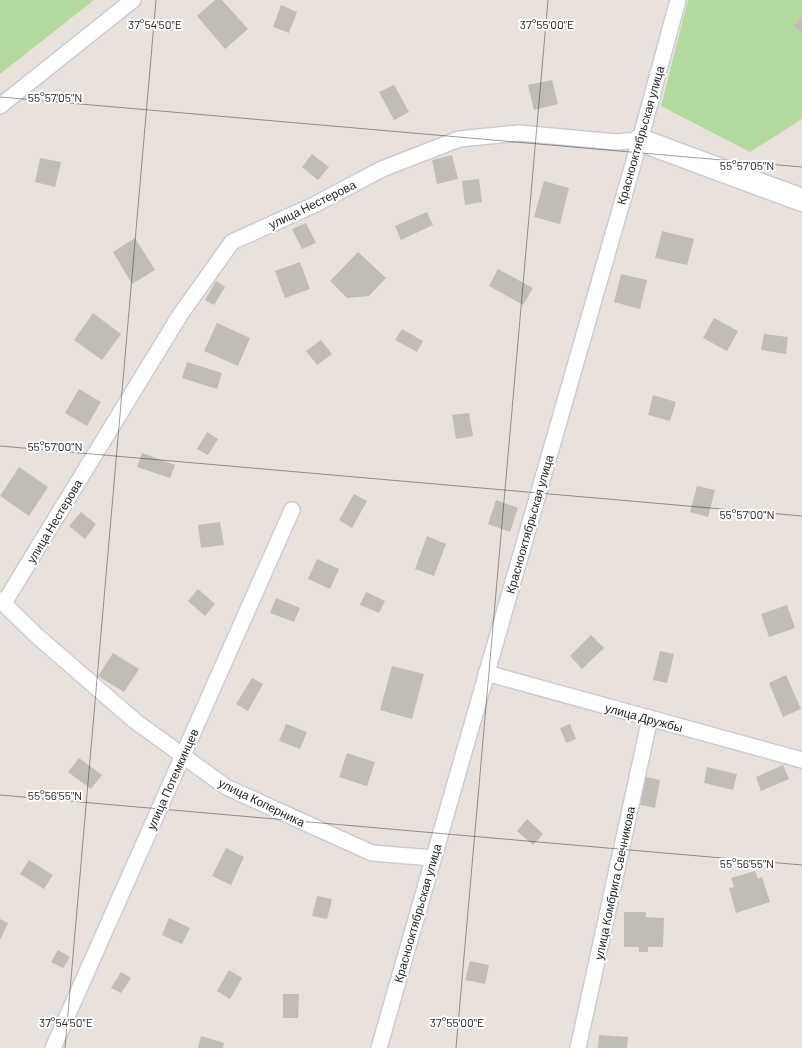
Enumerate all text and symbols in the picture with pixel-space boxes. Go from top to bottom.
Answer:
text: 37°54'50"E [128,17,182,31]
text: 37°55'00"E [520,17,574,31]
street label: Краснооктябрьская улица [613,64,668,206]
text: 55°57'05"N [28,90,82,104]
text: 55°57'05"N [720,158,774,172]
street label: улица Нестерова [266,177,359,232]
text: 55°57'00"N [27,439,83,453]
street label: Краснооктябрьская улица [502,453,557,595]
street label: улица Нестерова [24,476,85,566]
text: 55°57'00"N [719,507,775,521]
street label: улица Дружбы [603,700,684,735]
street label: улица Потемкинцев [143,726,201,832]
street label: улица Коперника [216,775,308,830]
text: 55°56'55"N [28,788,82,802]
street label: улица Комбрига Свечникова [591,805,638,961]
street label: Краснооктябрьская улица [390,842,445,984]
text: 55°56'55"N [720,856,774,870]
text: 37°54'50"E [39,1015,93,1029]
text: 37°55'00"E [430,1015,484,1029]

